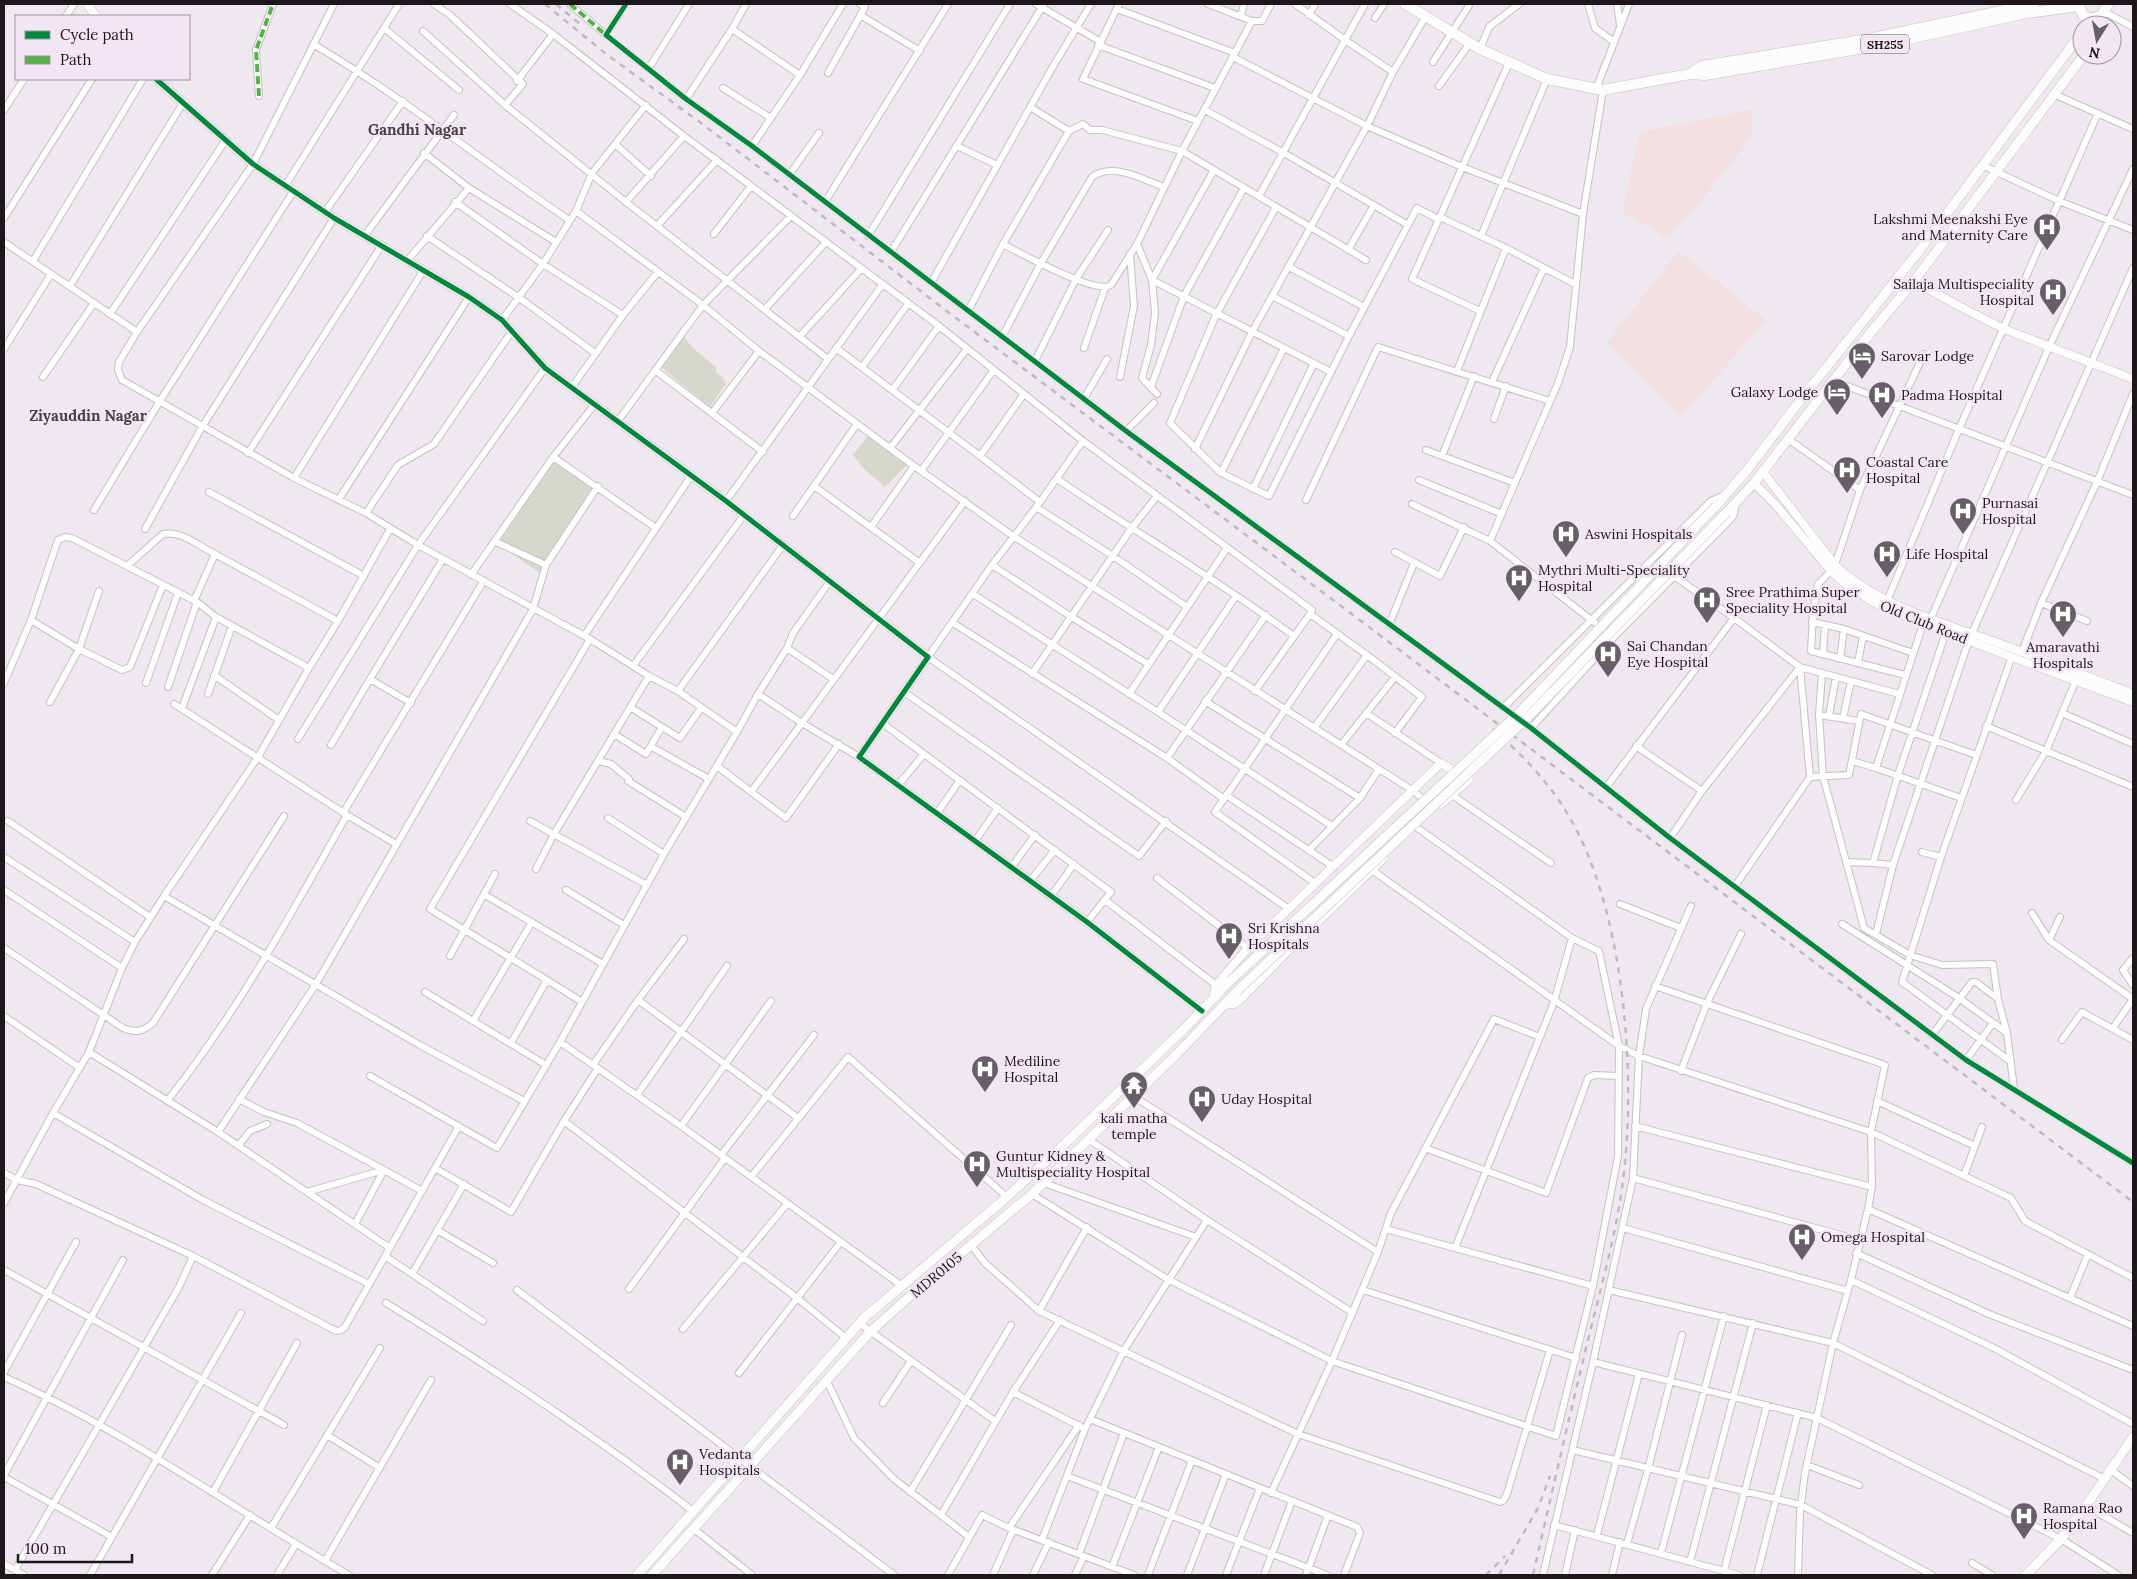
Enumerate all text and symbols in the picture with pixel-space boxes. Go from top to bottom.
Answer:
legend [15,15,190,80]
north arrow [2072,15,2122,65]
text: Cycle path [60,25,134,44]
road number: SH255 [1861,34,1909,54]
text: N [2087,43,2102,63]
text: Path [60,50,91,69]
district label: Gandhi Nagar [368,120,467,139]
place label: Lakshmi Meenakshi Eye and Maternity Care [1873,210,2028,244]
hospital icon: Lakshmi Meenakshi Eye and Maternity Care [2032,212,2062,251]
place label: Sailaja Multispeciality Hospital [1893,275,2035,309]
hospital icon: Sailaja Multispeciality Hospital [2038,277,2068,316]
hotel icon: Sarovar Lodge [1847,341,1877,380]
place label: Sarovar Lodge [1881,347,1974,365]
hotel icon: Galaxy Lodge [1822,377,1852,416]
hospital icon: Padma Hospital [1867,380,1897,419]
place label: Galaxy Lodge [1731,383,1818,401]
place label: Padma Hospital [1901,386,2003,404]
district label: Ziyauddin Nagar [29,406,148,425]
place label: Coastal Care Hospital [1866,453,1949,487]
hospital icon: Coastal Care Hospital [1832,455,1862,494]
place label: Purnasai Hospital [1982,494,2038,528]
hospital icon: Purnasai Hospital [1948,496,1978,535]
hospital icon: Aswini Hospitals [1551,519,1581,558]
place label: Aswini Hospitals [1584,525,1692,543]
hospital icon: Life Hospital [1872,539,1902,578]
place label: Life Hospital [1906,545,1988,563]
place label: Mythri Multi-Speciality Hospital [1538,561,1690,595]
hospital icon: Mythri Multi-Speciality Hospital [1504,563,1534,602]
place label: Sree Prathima Super Speciality Hospital [1726,583,1860,617]
hospital icon: Sree Prathima Super Speciality Hospital [1692,585,1722,624]
street label: Old Club Road [1877,596,1971,648]
hospital icon: Amaravathi Hospitals [2048,599,2078,638]
place label: Sai Chandan Eye Hospital [1627,637,1709,671]
place label: Amaravathi Hospitals [2025,638,2100,672]
hospital icon: Sai Chandan Eye Hospital [1593,639,1623,678]
place label: Sri Krishna Hospitals [1248,919,1320,953]
hospital icon: Sri Krishna Hospitals [1214,921,1244,960]
place label: Mediline Hospital [1004,1052,1061,1086]
hospital icon: Mediline Hospital [970,1054,1000,1093]
temple icon: kali matha temple [1119,1070,1149,1109]
hospital icon: Uday Hospital [1187,1084,1217,1123]
place label: Uday Hospital [1221,1090,1312,1108]
place label: kali matha temple [1101,1109,1167,1143]
place label: Guntur Kidney & Multispeciality Hospital [996,1147,1150,1181]
hospital icon: Guntur Kidney & Multispeciality Hospital [962,1149,992,1188]
hospital icon: Omega Hospital [1787,1222,1817,1261]
place label: Omega Hospital [1821,1228,1925,1246]
street label: MDR0105 [906,1248,966,1302]
place label: Vedanta Hospitals [698,1445,760,1479]
hospital icon: Vedanta Hospitals [665,1447,695,1486]
place label: Ramana Rao Hospital [2043,1499,2122,1533]
hospital icon: Ramana Rao Hospital [2009,1501,2039,1540]
scale bar [18,1532,131,1564]
text: 100 m [25,1539,66,1558]

